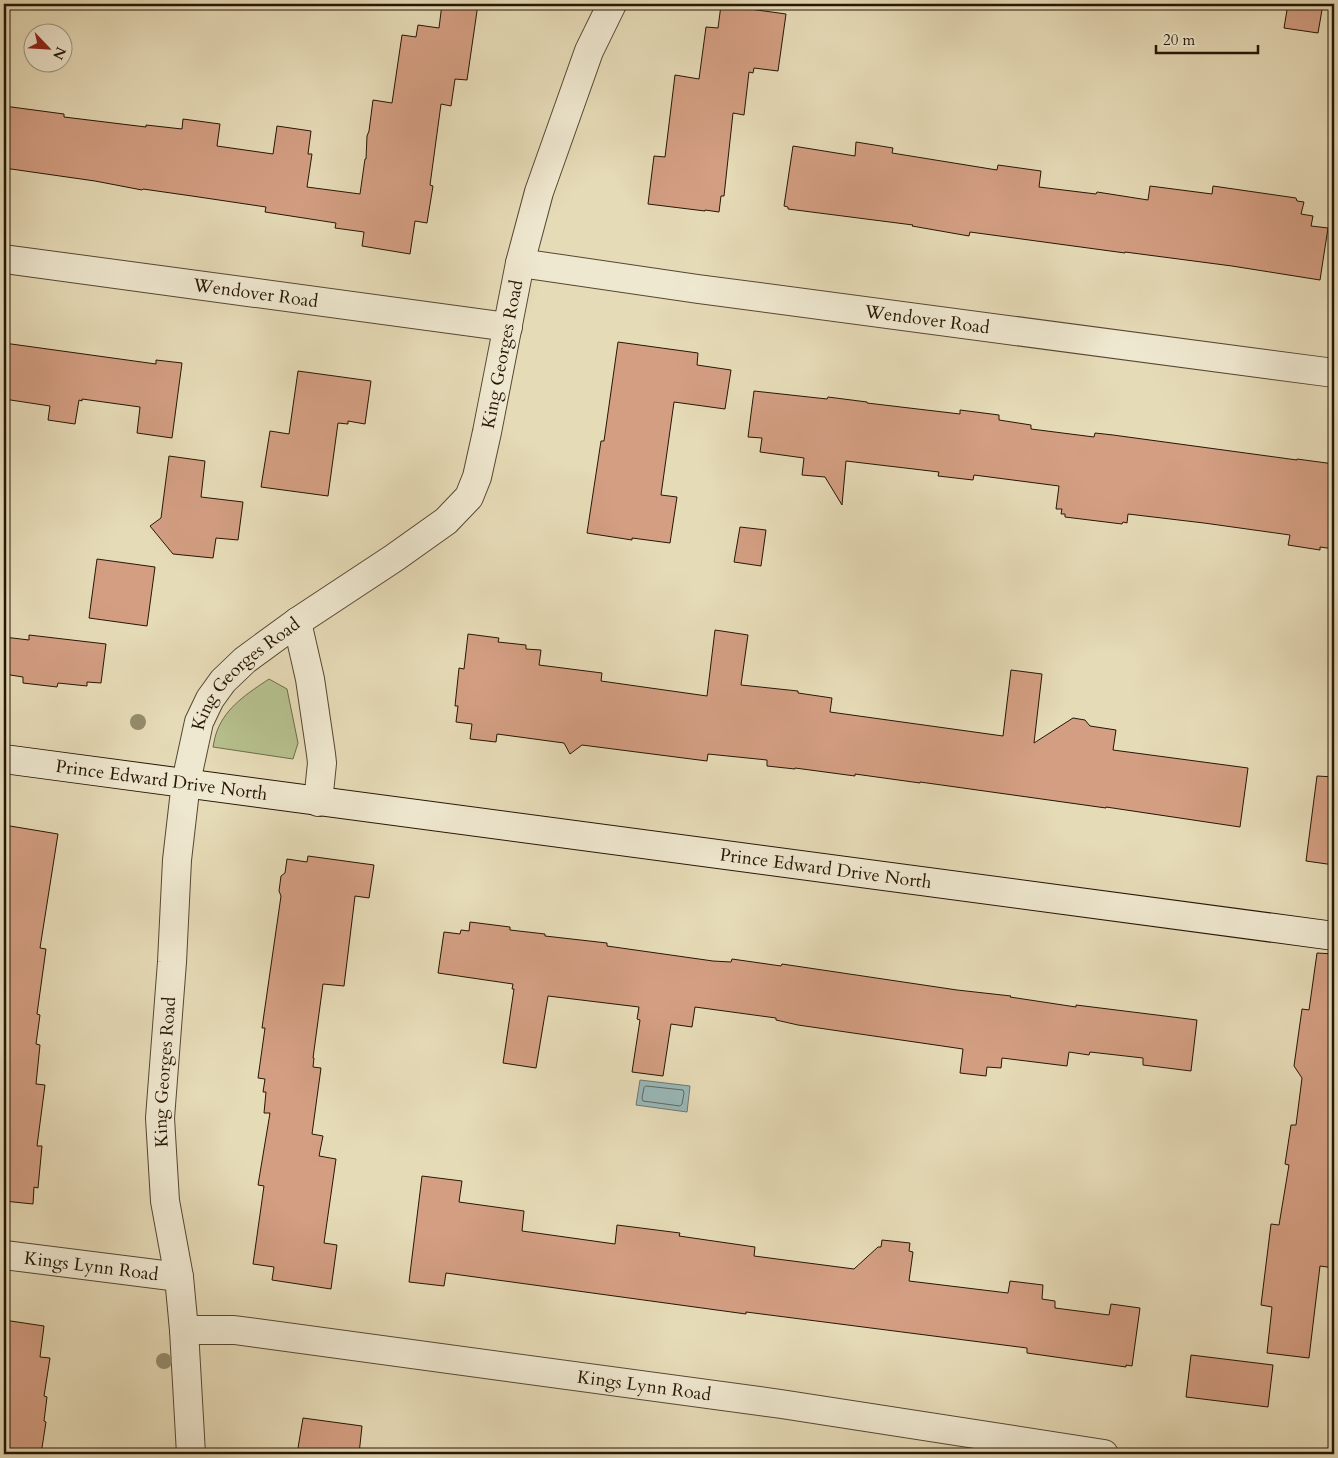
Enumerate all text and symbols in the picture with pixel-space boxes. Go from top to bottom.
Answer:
north arrow [22,22,72,72]
scale bar [1156,22,1258,54]
text: 20 m [1163,30,1195,50]
text: N [48,44,71,63]
street label: Wendover Road [191,272,320,314]
street label: King Georges Road [475,277,529,431]
street label: Wendover Road [862,298,992,340]
street label: King Georges Road [185,611,305,732]
street label: Prince Edward Drive North [54,754,269,806]
street label: Prince Edward Drive North [718,842,933,895]
street label: King Georges Road [147,995,182,1148]
street label: Kings Lynn Road [23,1245,160,1287]
street label: Kings Lynn Road [576,1364,713,1407]

